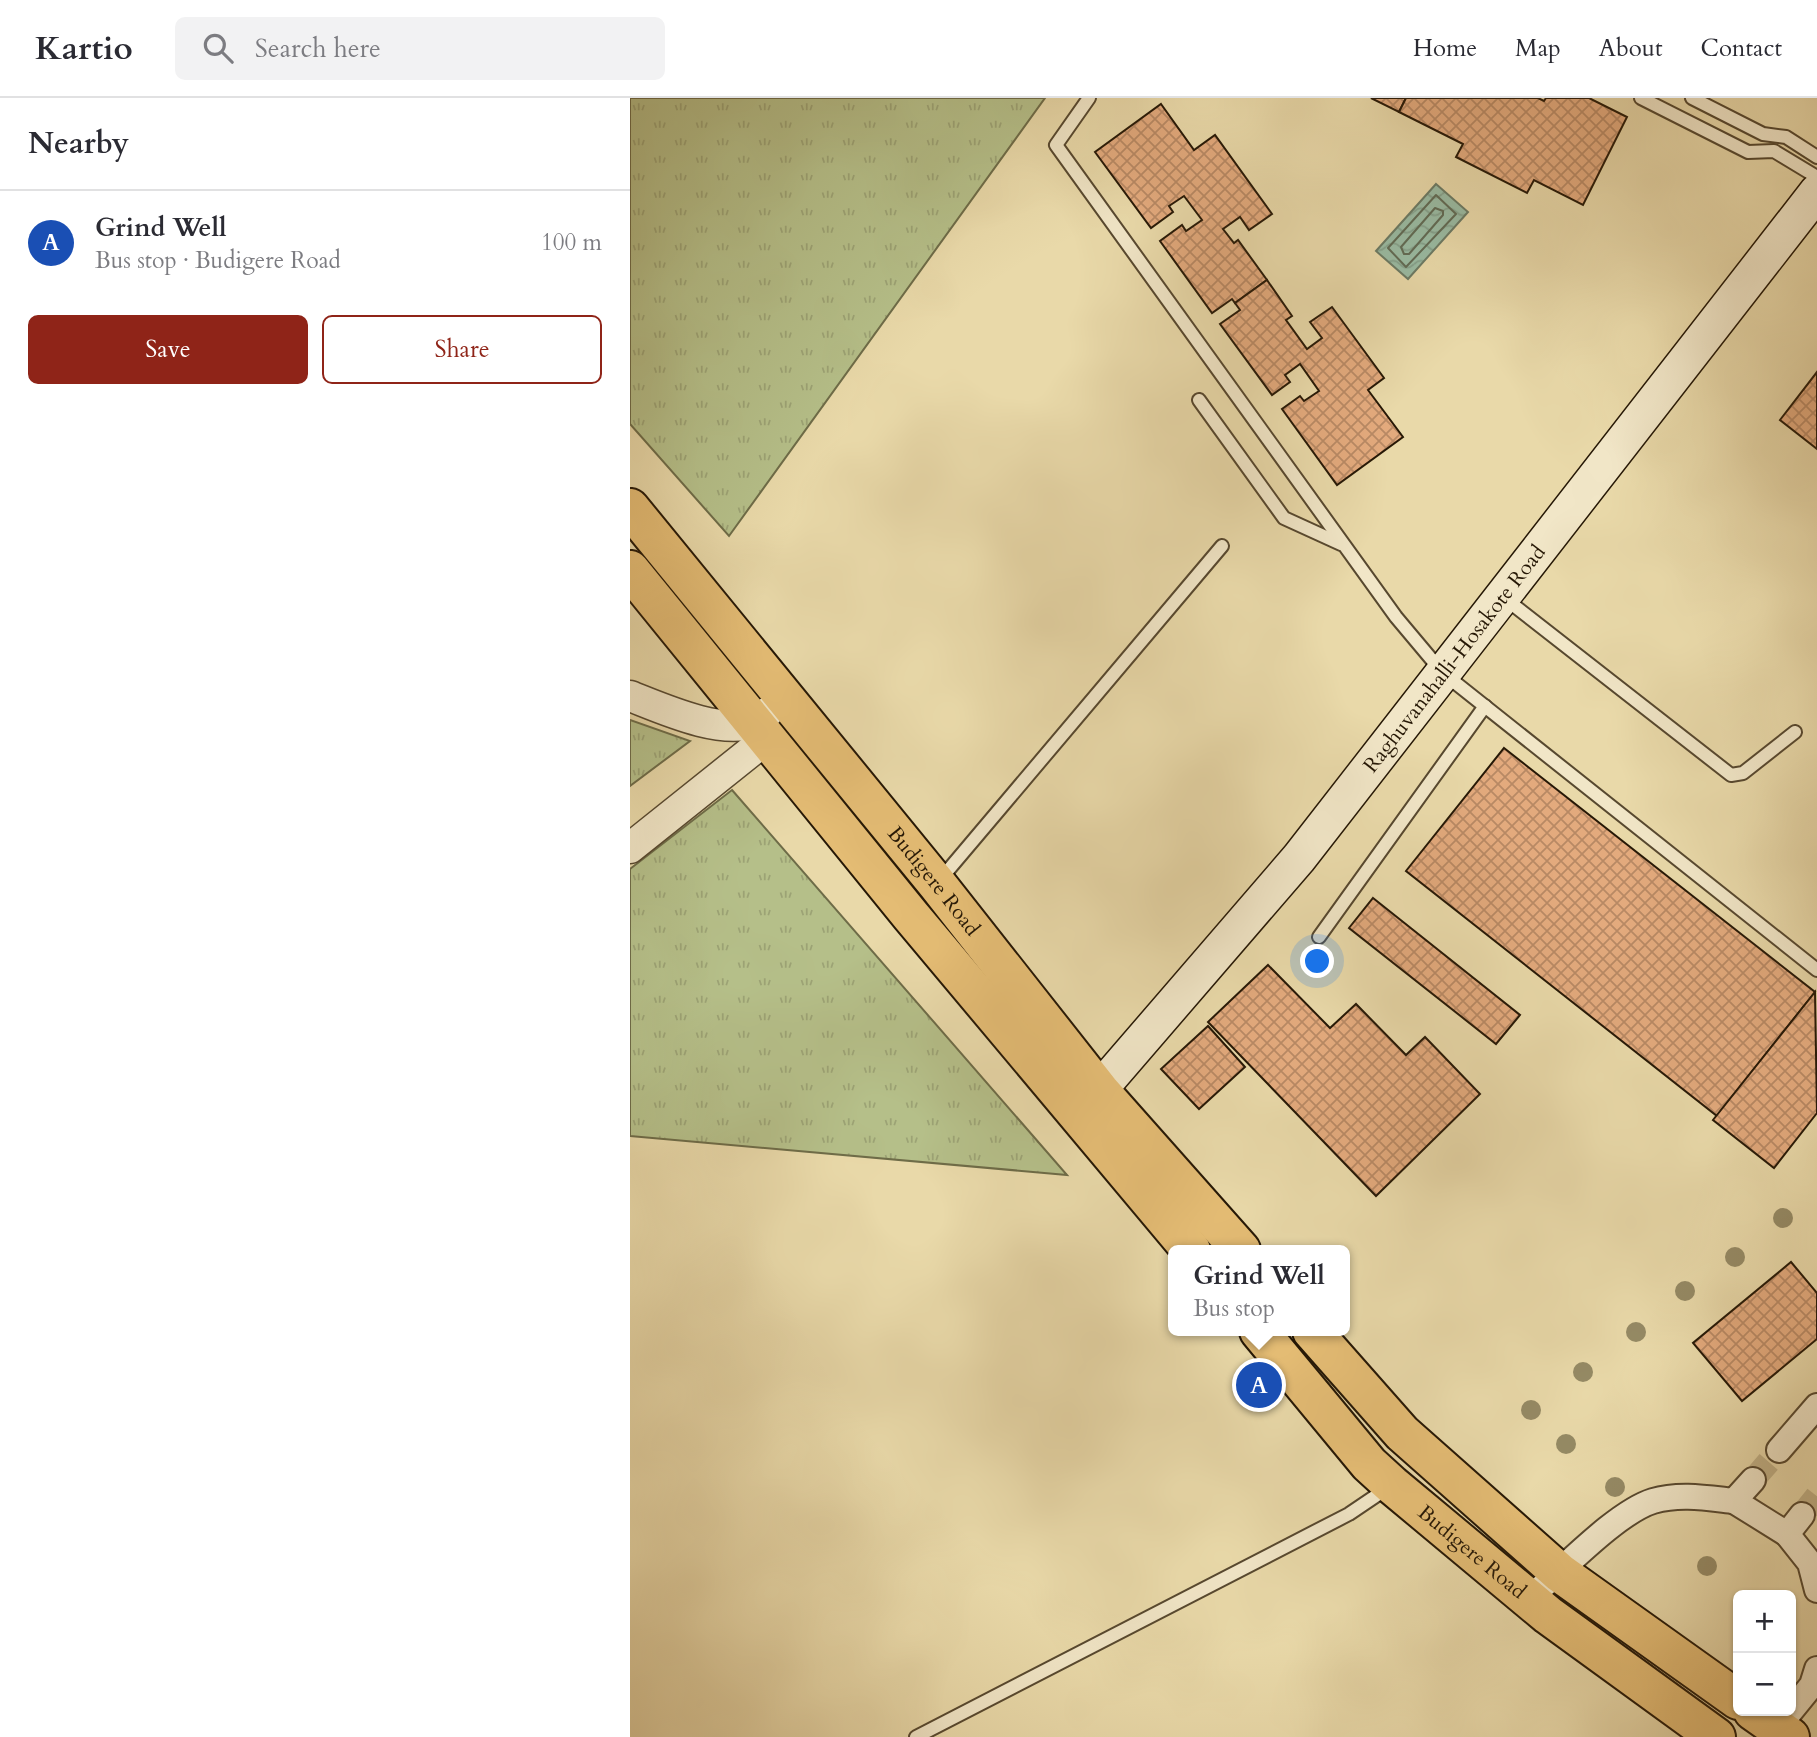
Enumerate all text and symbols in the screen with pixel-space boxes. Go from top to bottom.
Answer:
search box [175,17,665,80]
text: Kartio [35,26,133,71]
icon: search [199,29,237,67]
text: Search here [255,31,381,66]
text: Home [1413,32,1477,65]
text: Map [1515,32,1561,65]
text: About [1599,32,1663,65]
text: Contact [1701,32,1782,65]
text: Nearby [28,123,129,164]
text: Grind Well [95,210,227,245]
text: A [42,227,60,258]
text: 100 m [541,227,602,258]
text: Bus stop · Budigere Road [95,245,341,276]
button: Save [28,315,308,384]
button: Share [322,315,602,384]
street label: Raghuvanahalli-Hosakote Road [1356,539,1552,779]
street label: Budigere Road [881,820,987,942]
your location [1300,944,1334,978]
popup [1168,1245,1350,1336]
text: Grind Well [1193,1258,1325,1293]
text: Bus stop [1193,1293,1275,1324]
pin: A [1236,1359,1282,1411]
street label: Budigere Road [1412,1498,1533,1606]
map controls [1733,1590,1796,1716]
button: + [1733,1590,1796,1653]
button: − [1733,1653,1796,1716]

